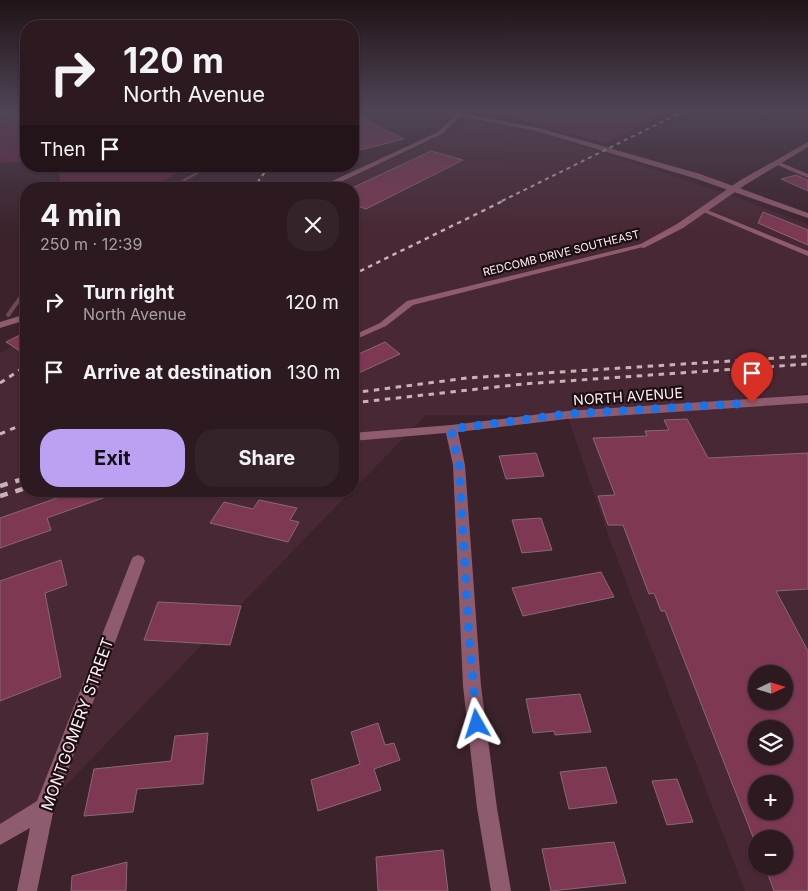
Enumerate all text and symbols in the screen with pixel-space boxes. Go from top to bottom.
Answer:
text: 120 m [123,39,224,81]
icon: right [40,40,105,105]
text: North Avenue [123,81,265,107]
icon: arrive [96,135,124,163]
text: Then [40,138,86,161]
text: 4 min [40,197,122,233]
button: close [287,199,339,251]
street label: REDCOMB DRIVE SOUTHEAST [481,227,641,279]
text: 250 m · 12:39 [40,234,142,254]
text: Turn right [83,281,174,304]
icon: right [40,288,68,316]
text: 120 m [286,291,339,314]
text: North Avenue [83,304,186,324]
pin [731,352,773,403]
icon: arrive [40,358,68,386]
icon: arrive [738,359,766,387]
text: Arrive at destination [83,361,272,384]
text: 130 m [287,361,340,384]
street label: NORTH AVENUE [573,384,683,408]
button: Exit [40,429,185,487]
button: Share [195,429,339,487]
street label: MONTGOMERY STREET [36,635,118,813]
north arrow [748,665,792,710]
map controls [748,665,793,875]
position arrow [450,697,502,749]
button: layers [748,720,793,765]
button: + [748,775,793,820]
button: − [748,830,793,875]

